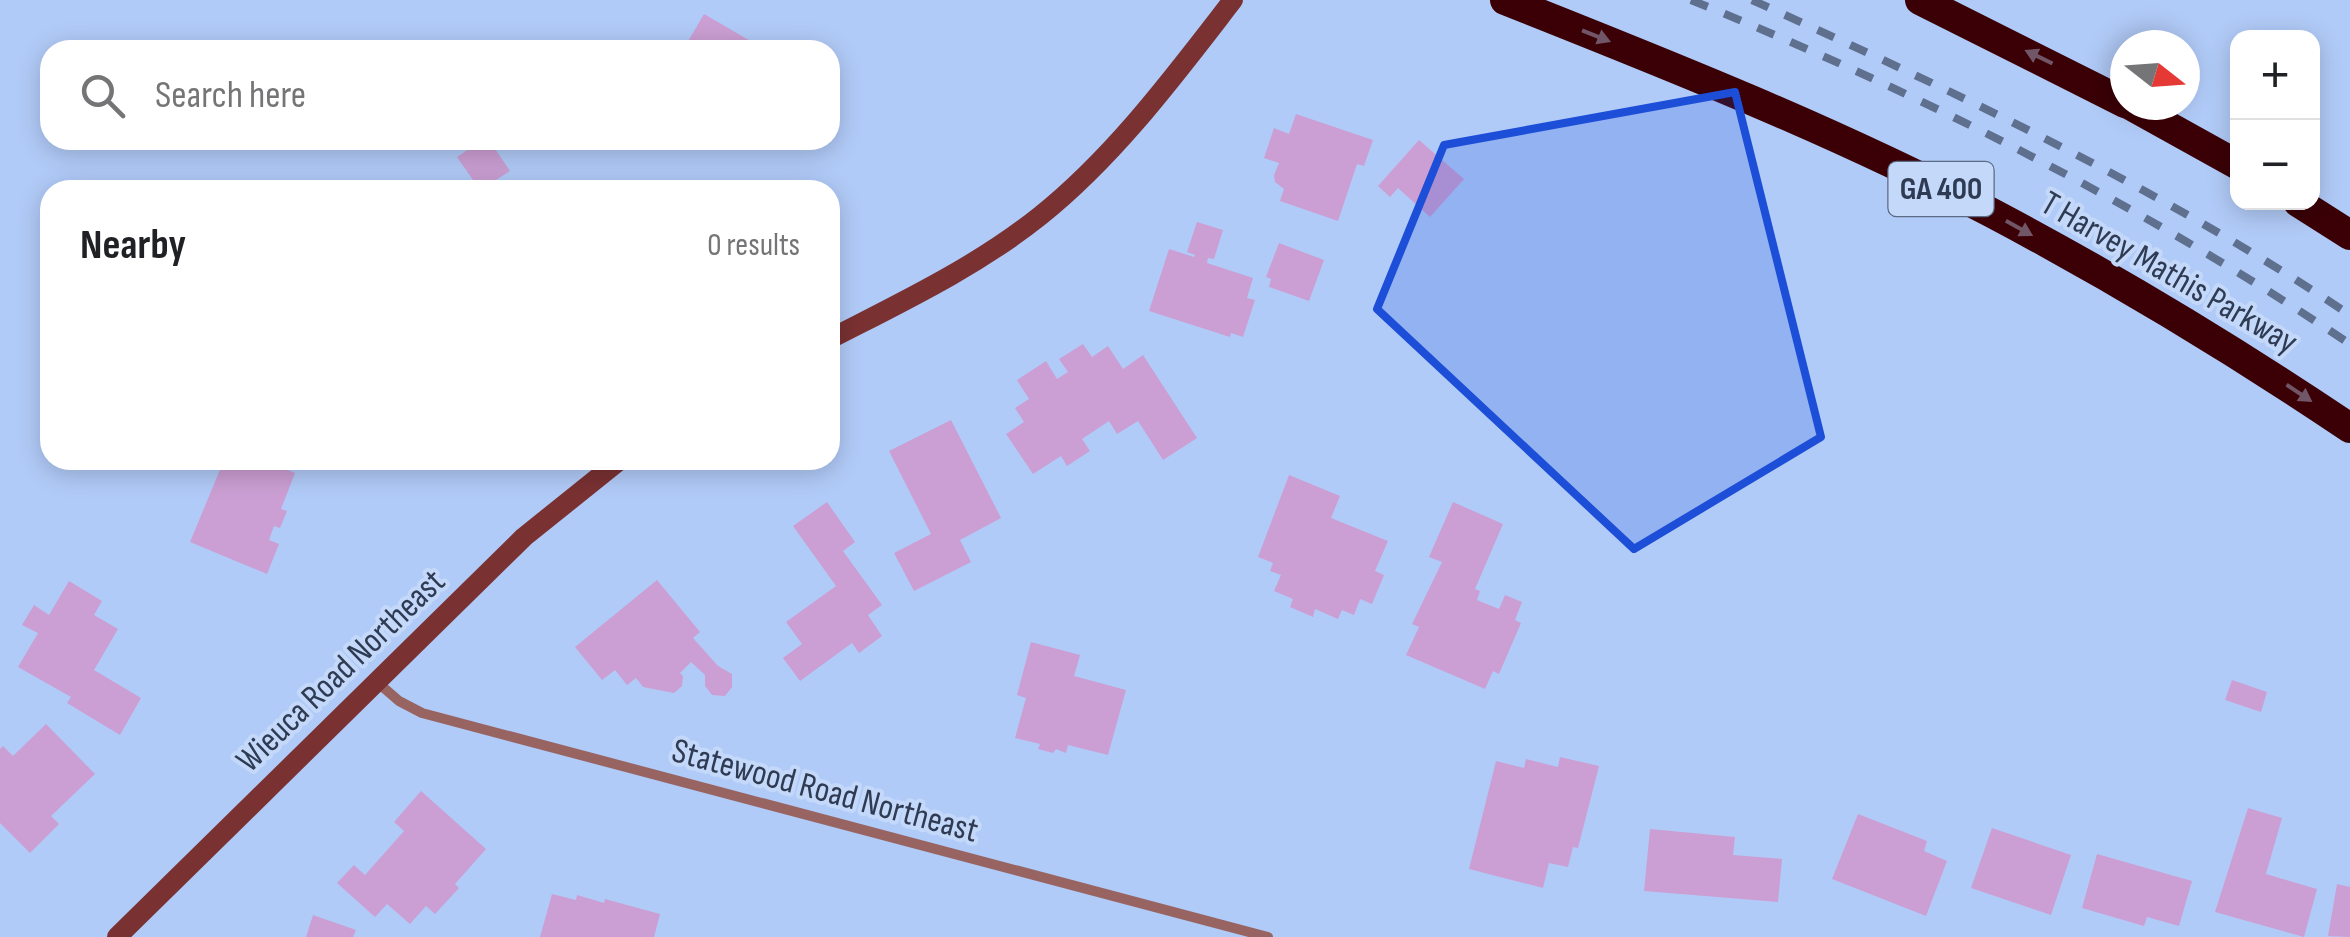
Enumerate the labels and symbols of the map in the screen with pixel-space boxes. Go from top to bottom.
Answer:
one-way arrow [1581,29,1611,45]
north arrow [2110,30,2200,120]
one-way arrow [2024,49,2053,66]
road number: GA 400 [1888,162,1994,216]
street label: T Harvey Mathis Parkway [2033,182,2305,364]
one-way arrow [2005,219,2033,237]
one-way arrow [2285,384,2312,402]
street label: Wieuca Road Northeast [228,560,454,782]
street label: Statewood Road Northeast [667,729,983,853]

